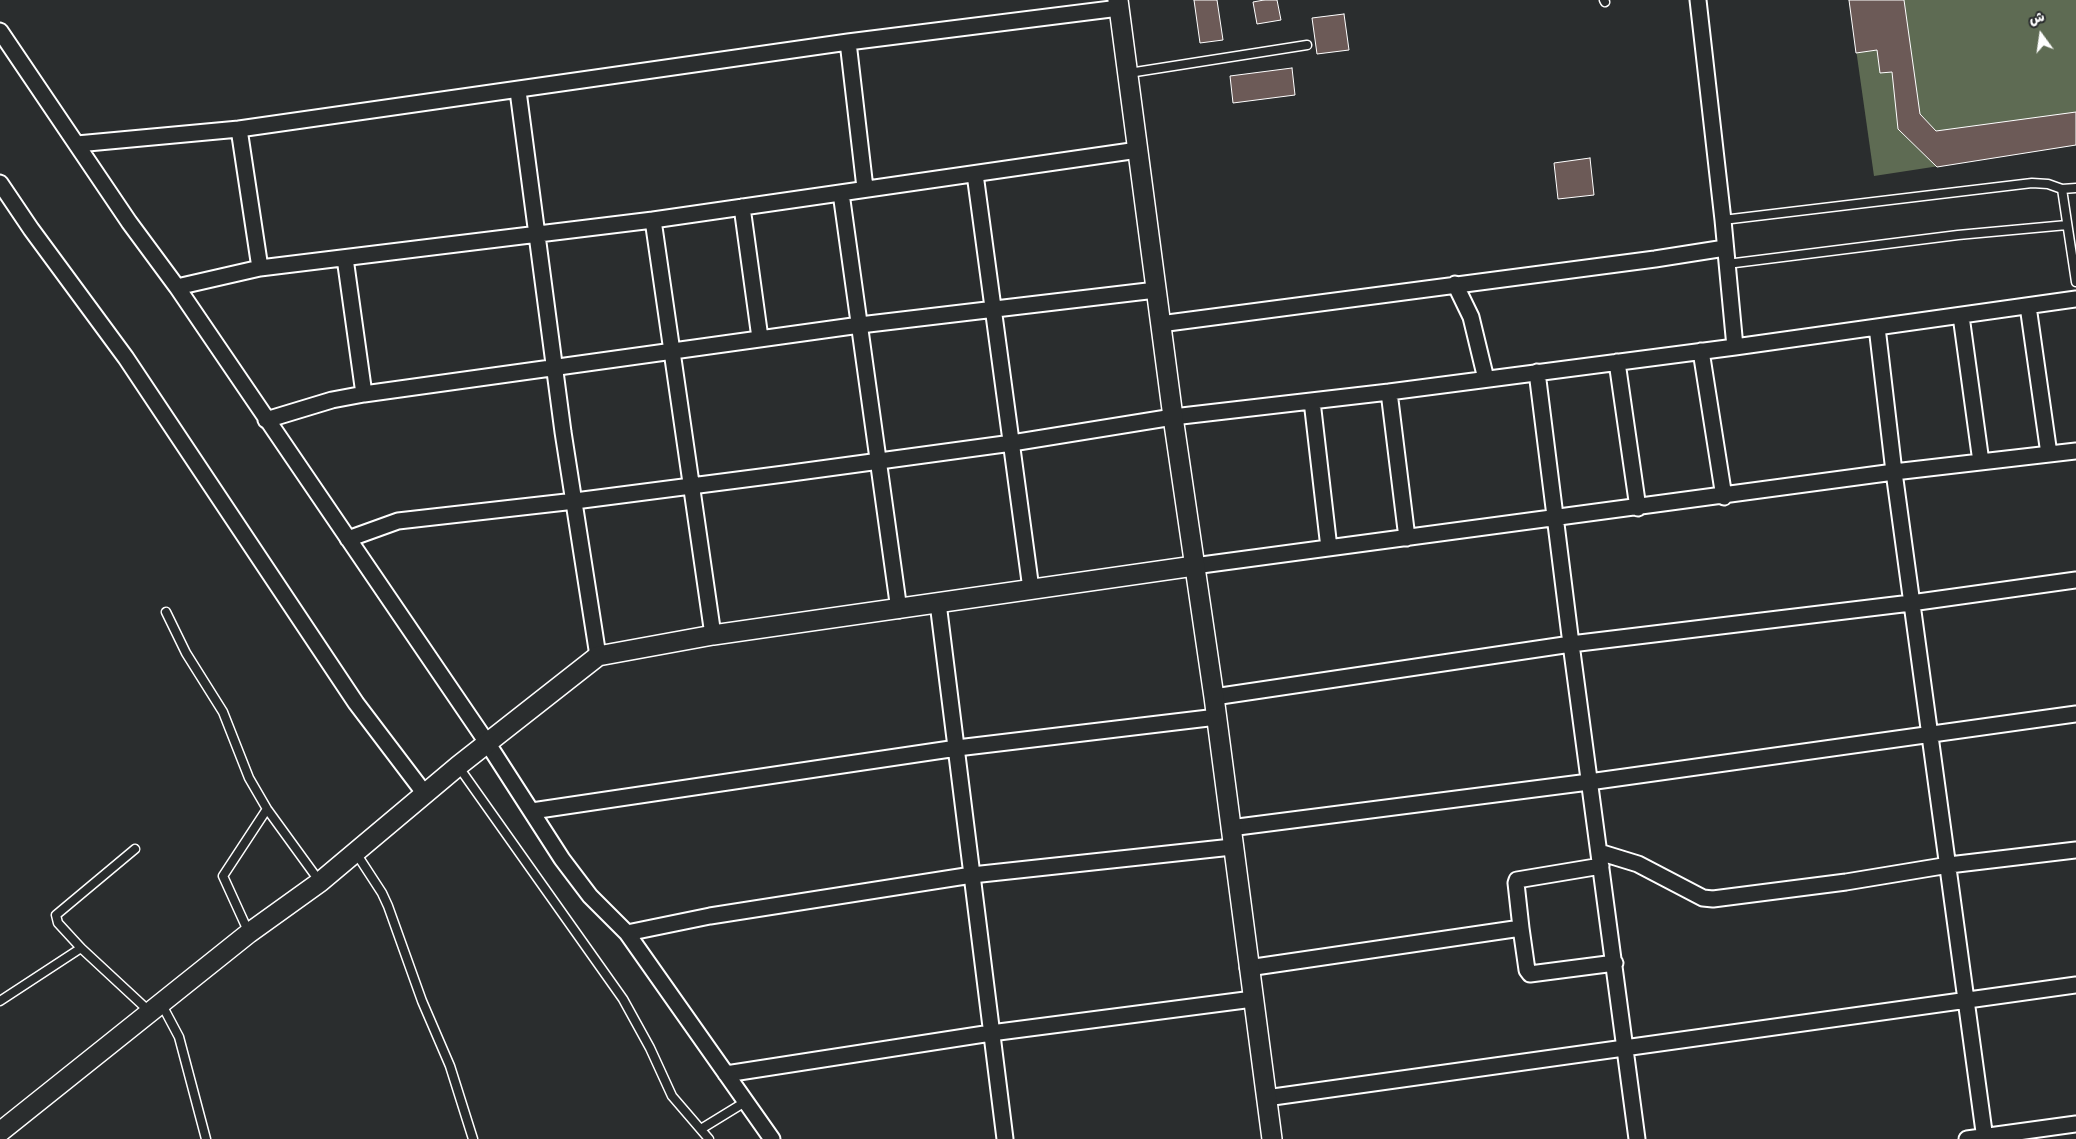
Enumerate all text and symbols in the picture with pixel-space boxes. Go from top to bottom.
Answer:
north arrow [2016,10,2066,60]
text: ش [2028,10,2047,30]

